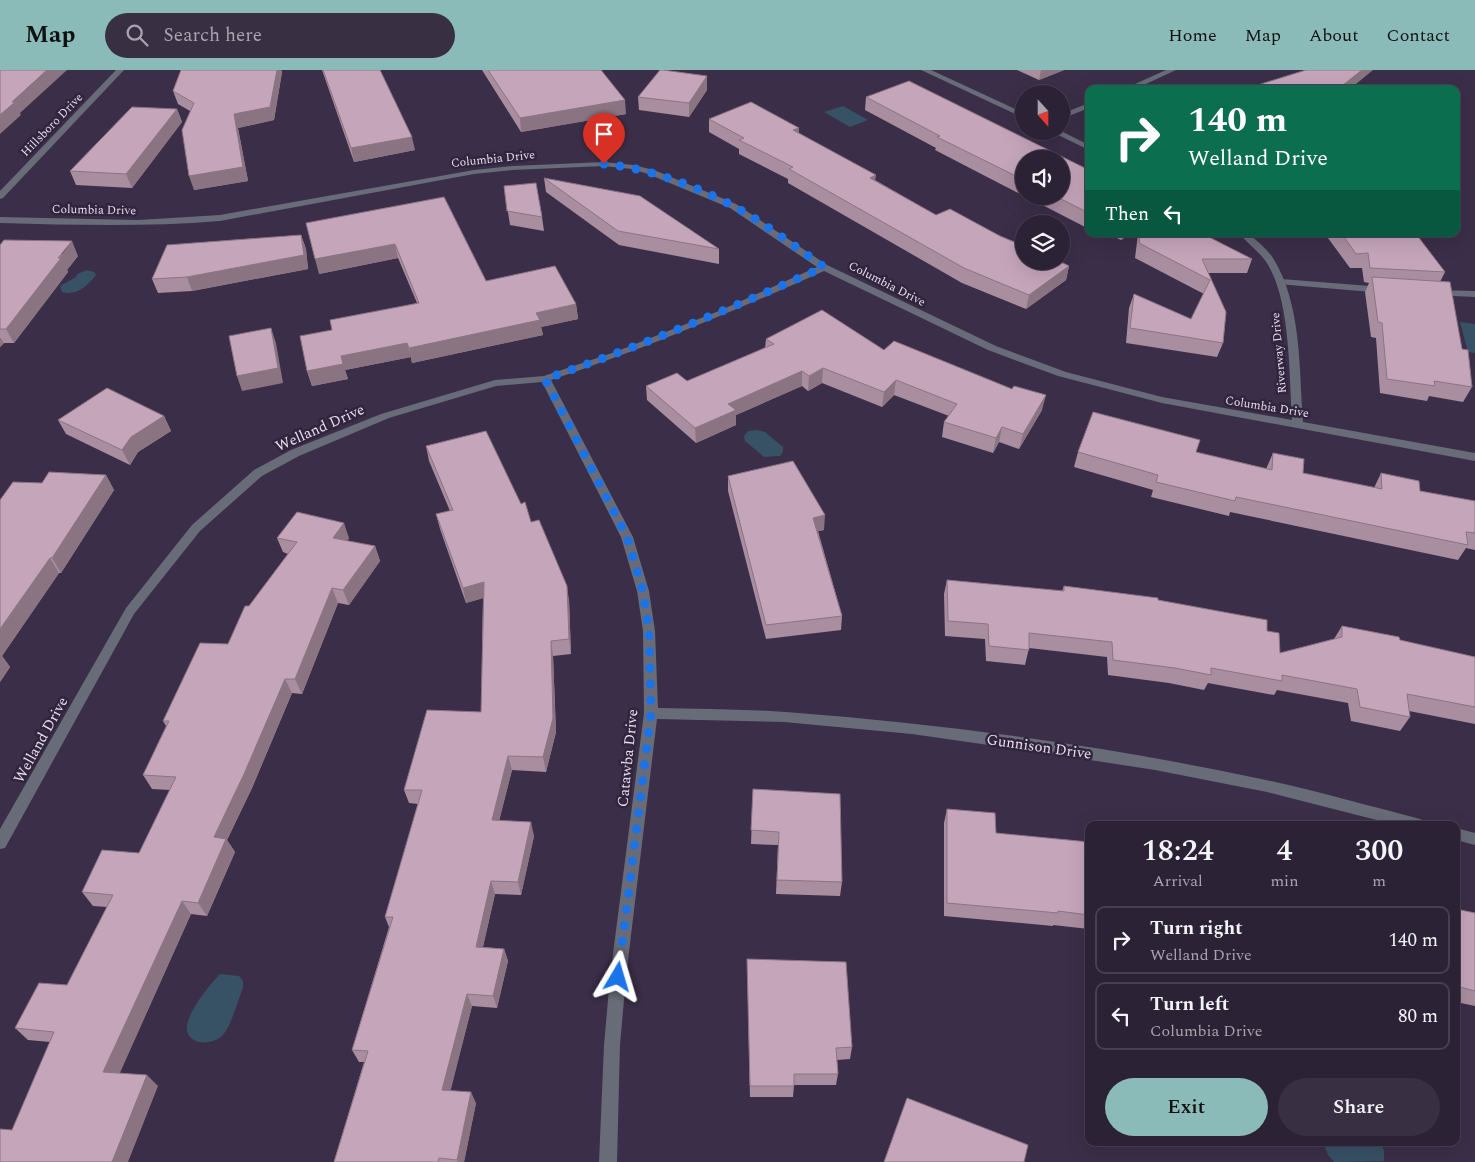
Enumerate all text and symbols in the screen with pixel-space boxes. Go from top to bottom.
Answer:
search box [105,13,455,58]
text: Map [25,17,75,53]
icon: search [123,21,151,49]
text: Search here [163,21,262,50]
text: Home [1168,22,1217,49]
text: Map [1245,22,1281,49]
text: About [1309,22,1359,49]
text: Contact [1387,22,1450,49]
north arrow [1015,85,1070,140]
map controls [1015,85,1070,270]
street label: Hillsboro Drive [17,89,88,161]
text: 140 m [1188,94,1287,147]
icon: right [1105,105,1170,170]
pin [583,113,625,164]
icon: arrive [590,120,618,148]
text: Welland Drive [1188,142,1328,175]
street label: Columbia Drive [450,145,536,173]
button: sound [1015,150,1070,205]
street label: Columbia Drive [52,200,137,220]
text: Then [1105,200,1149,229]
icon: left [1159,200,1187,228]
button: layers [1015,215,1070,270]
street label: Columbia Drive [845,256,929,312]
street label: Riverway Drive [1266,312,1292,394]
street label: Columbia Drive [1224,391,1310,423]
street label: Welland Drive [272,398,368,458]
street label: Welland Drive [8,693,74,787]
street label: Catawba Drive [611,708,645,808]
street label: Gunnison Drive [985,728,1093,766]
text: 18:24 [1142,828,1214,874]
text: 4 [1276,828,1292,874]
text: 300 [1355,828,1403,874]
text: Arrival [1153,869,1203,893]
text: min [1270,869,1298,893]
text: m [1372,869,1386,893]
text: Turn right [1150,914,1243,943]
icon: right [1107,926,1135,954]
text: 140 m [1388,926,1438,955]
text: Welland Drive [1150,943,1252,967]
position arrow [591,950,643,1002]
text: Turn left [1150,990,1229,1019]
icon: left [1107,1002,1135,1030]
text: 80 m [1398,1002,1438,1031]
text: Columbia Drive [1150,1019,1263,1043]
button: Exit [1105,1078,1268,1136]
button: Share [1278,1078,1440,1136]

